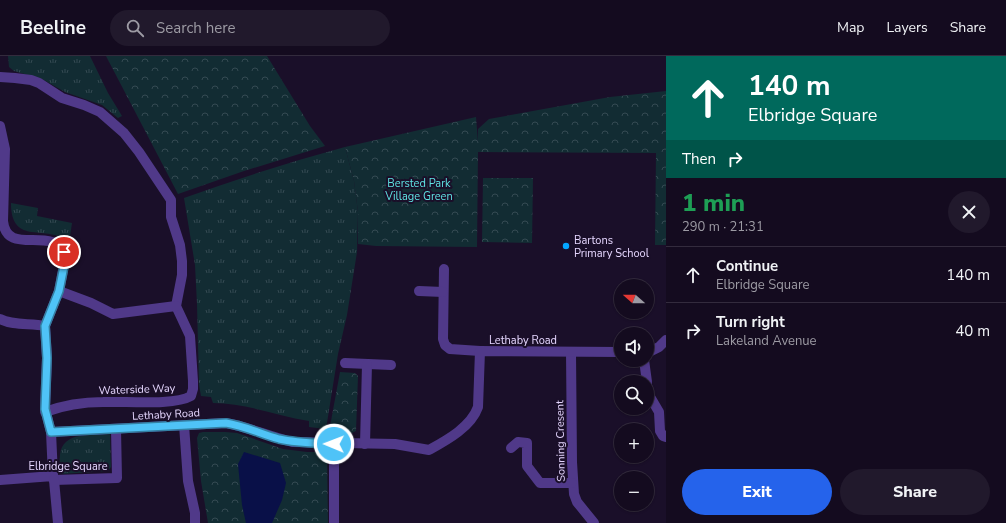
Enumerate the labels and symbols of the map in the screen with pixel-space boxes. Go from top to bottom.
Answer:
park label: Bersted Park Village Green [384,176,453,204]
place label: Bartons Primary School [574,233,650,261]
pin [47,235,81,269]
marker: Bartons Primary School [561,241,571,251]
north arrow [614,279,654,319]
street label: Lethaby Road [489,333,557,348]
street label: Waterside Way [98,381,176,398]
street label: Sonning Cresent [552,400,569,482]
street label: Lethaby Road [132,405,200,424]
position arrow [313,423,355,465]
street label: Elbridge Square [28,459,108,474]

